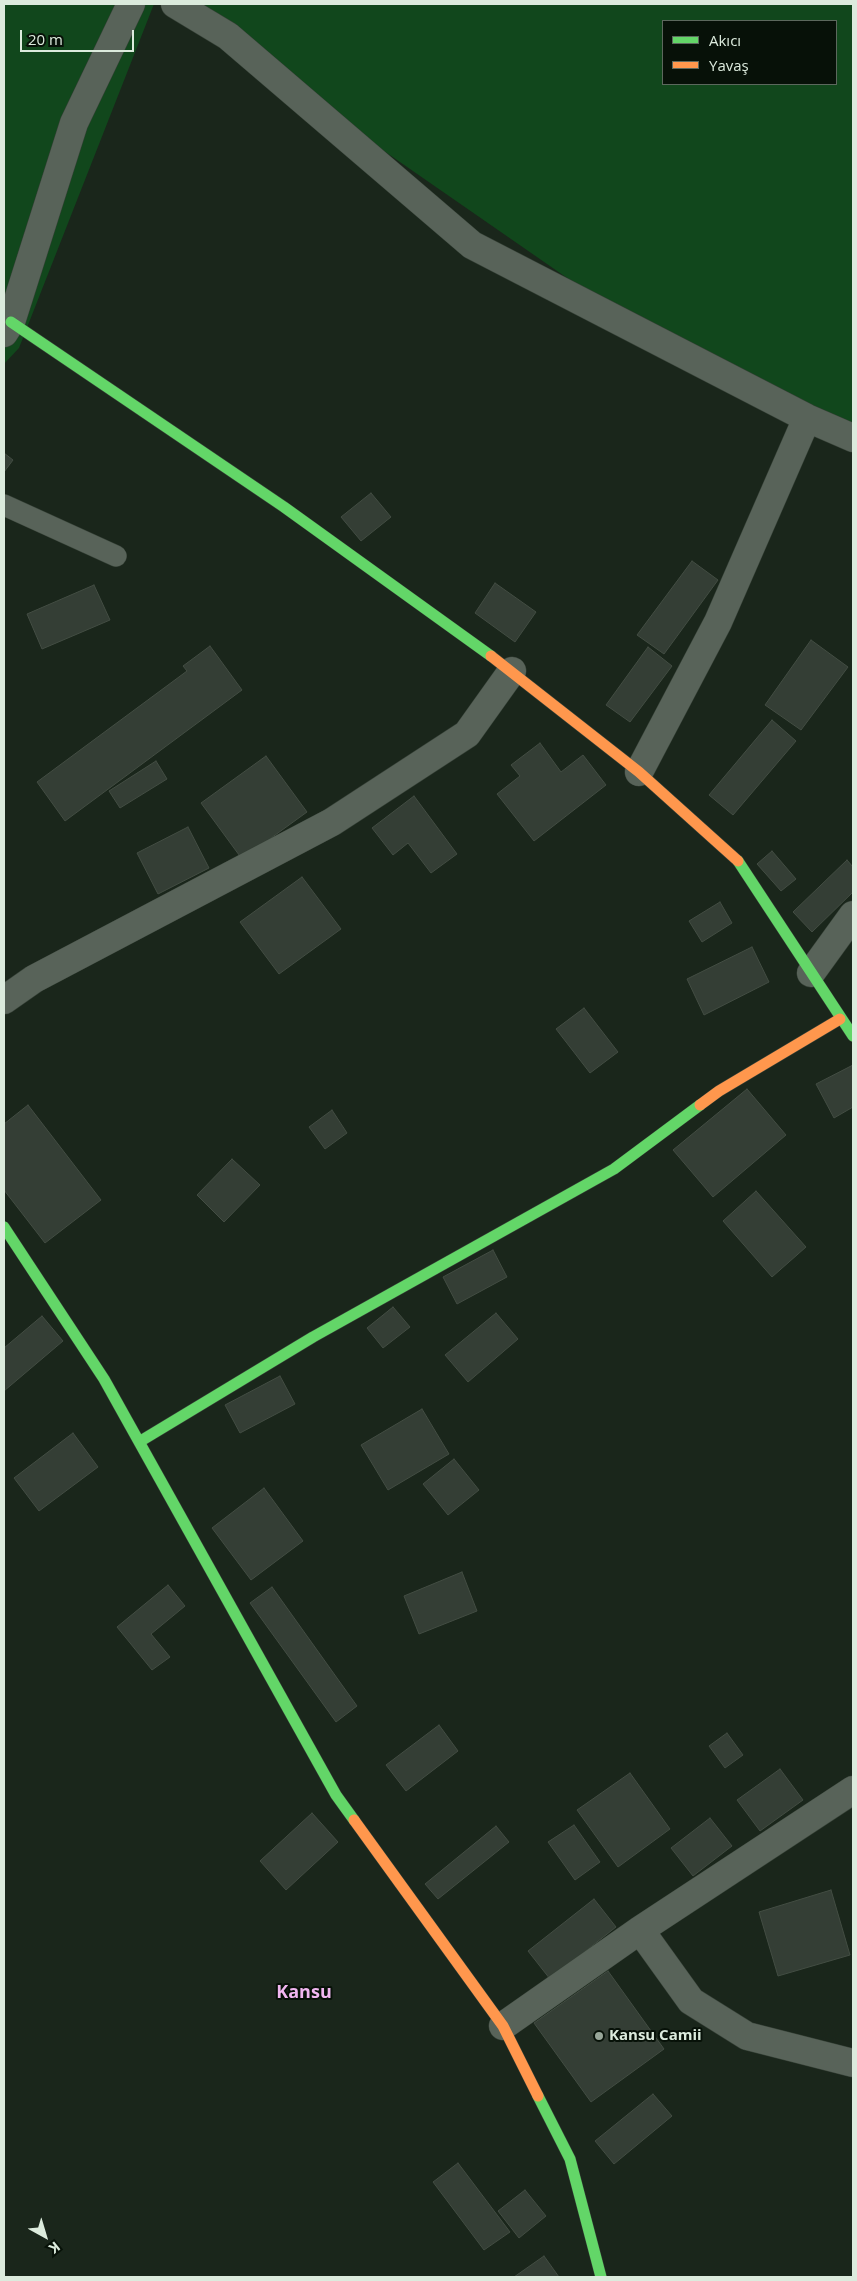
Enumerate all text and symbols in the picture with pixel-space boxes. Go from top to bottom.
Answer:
scale bar [22,20,136,52]
legend [662,20,837,85]
text: 20 m [28,29,63,49]
text: Akıcı [709,30,741,50]
text: Yavaş [709,55,749,75]
district label: Kansu [276,1982,332,2004]
place label: Kansu Camii [609,2027,702,2045]
marker: Kansu Camii [593,2030,605,2042]
north arrow [20,2211,70,2261]
text: K [45,2238,64,2258]

